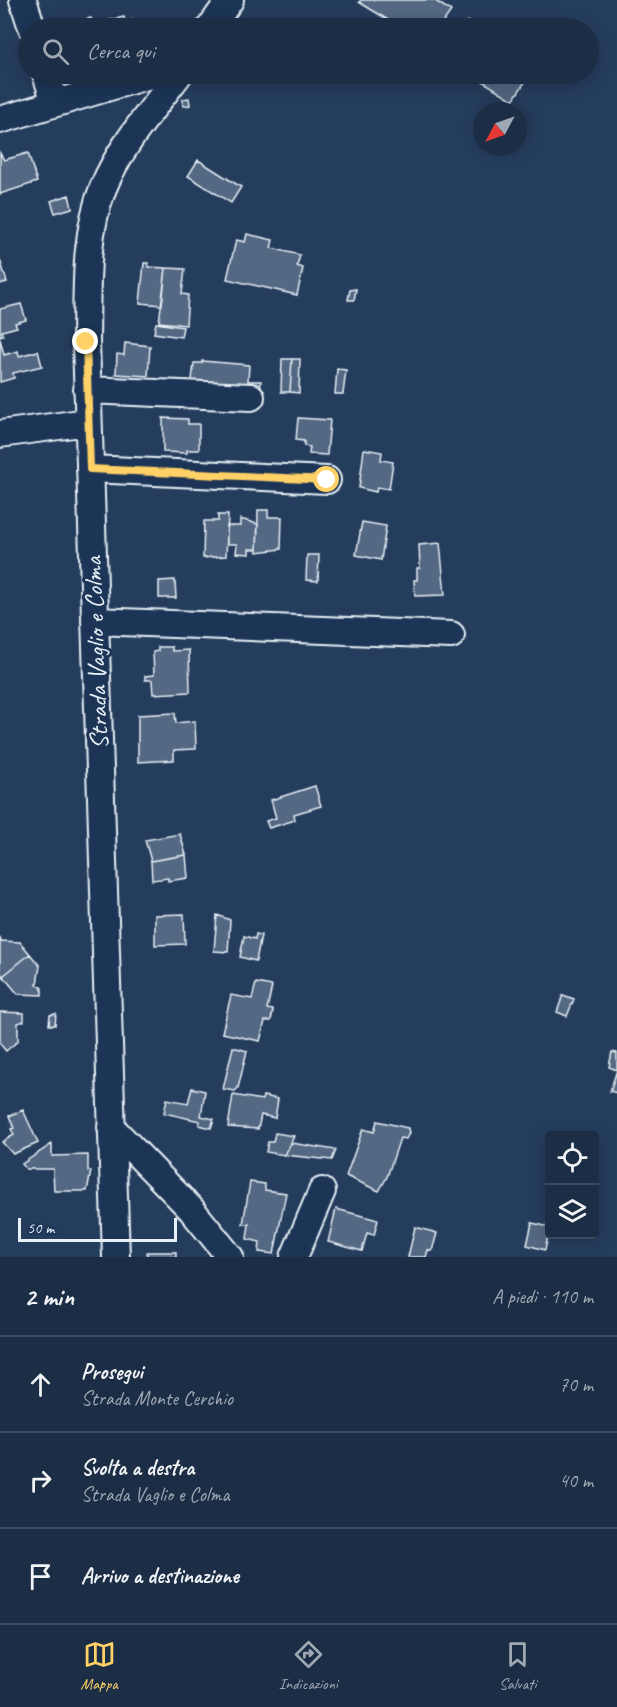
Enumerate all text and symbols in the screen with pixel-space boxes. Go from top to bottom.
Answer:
search box [18,18,599,84]
icon: search [39,35,72,68]
text: Cerca qui [87,37,155,65]
north arrow [473,102,527,156]
route end [72,328,98,354]
route start [313,466,339,492]
street label: Strada Vaglio e Colma [76,554,116,750]
map controls [545,1131,599,1239]
button: locate [545,1131,599,1185]
button: layers [545,1185,599,1239]
scale bar [18,1215,177,1242]
text: 50 m [27,1218,54,1238]
text: 2 min [24,1280,74,1313]
text: A piedi · 110 m [492,1284,593,1309]
text: Prosegui [81,1358,143,1386]
icon: ahead [24,1368,57,1401]
text: 70 m [559,1372,593,1397]
text: Strada Monte Cerchio [81,1386,233,1411]
text: Svolta a destra [81,1454,194,1482]
icon: right [24,1464,57,1497]
text: 40 m [559,1468,593,1493]
text: Strada Vaglio e Colma [81,1482,229,1507]
icon: arrive [24,1560,57,1593]
text: Arrivo a destinazione [81,1562,239,1590]
tab: Mappa [81,1638,118,1694]
tab: Indicazioni [279,1638,338,1694]
tab: Salvati [499,1638,536,1694]

